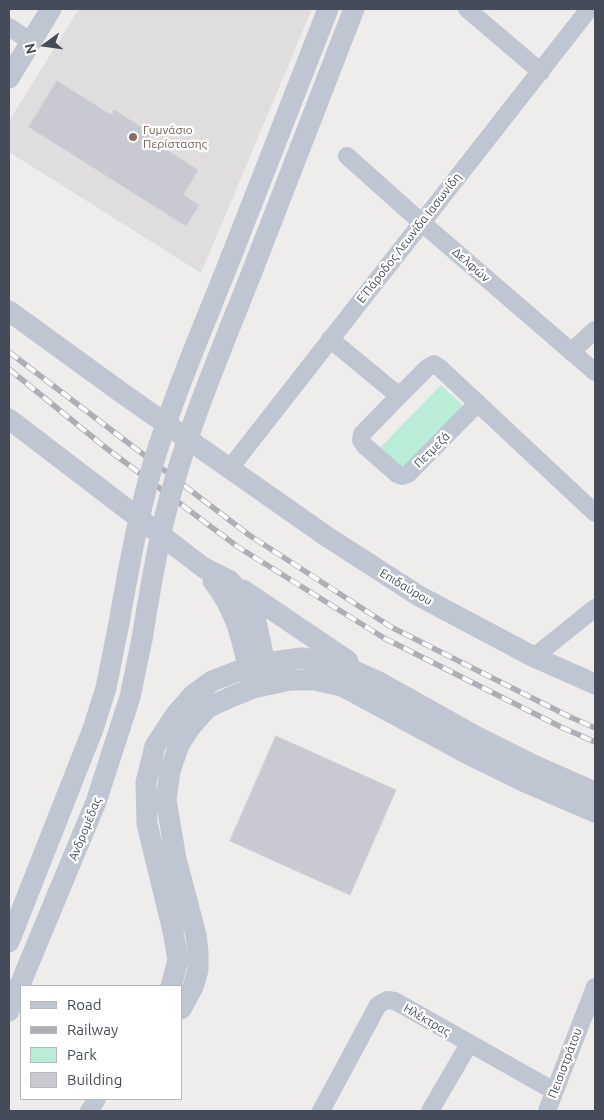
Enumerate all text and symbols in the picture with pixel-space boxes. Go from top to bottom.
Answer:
north arrow [20,20,70,70]
text: N [21,42,39,56]
place label: Γυμνάσιο Περίστασης [143,123,207,151]
marker: Γυμνάσιο Περίστασης [127,131,139,143]
street label: Ε΄ Πάροδος Λεωνίδα Ιασωνίδη [354,170,464,306]
street label: Δελφών [449,245,493,285]
street label: Πετμεζά [411,429,453,471]
street label: Επιδαύρου [377,566,435,608]
street label: Ανδρομέδας [66,795,104,863]
legend [20,985,182,1100]
text: Road [67,996,102,1013]
street label: Ηλέκτρας [401,1001,453,1039]
text: Railway [67,1021,118,1038]
street label: Πεισιστράτου [545,1026,585,1100]
text: Park [67,1046,97,1063]
text: Building [67,1071,122,1088]

